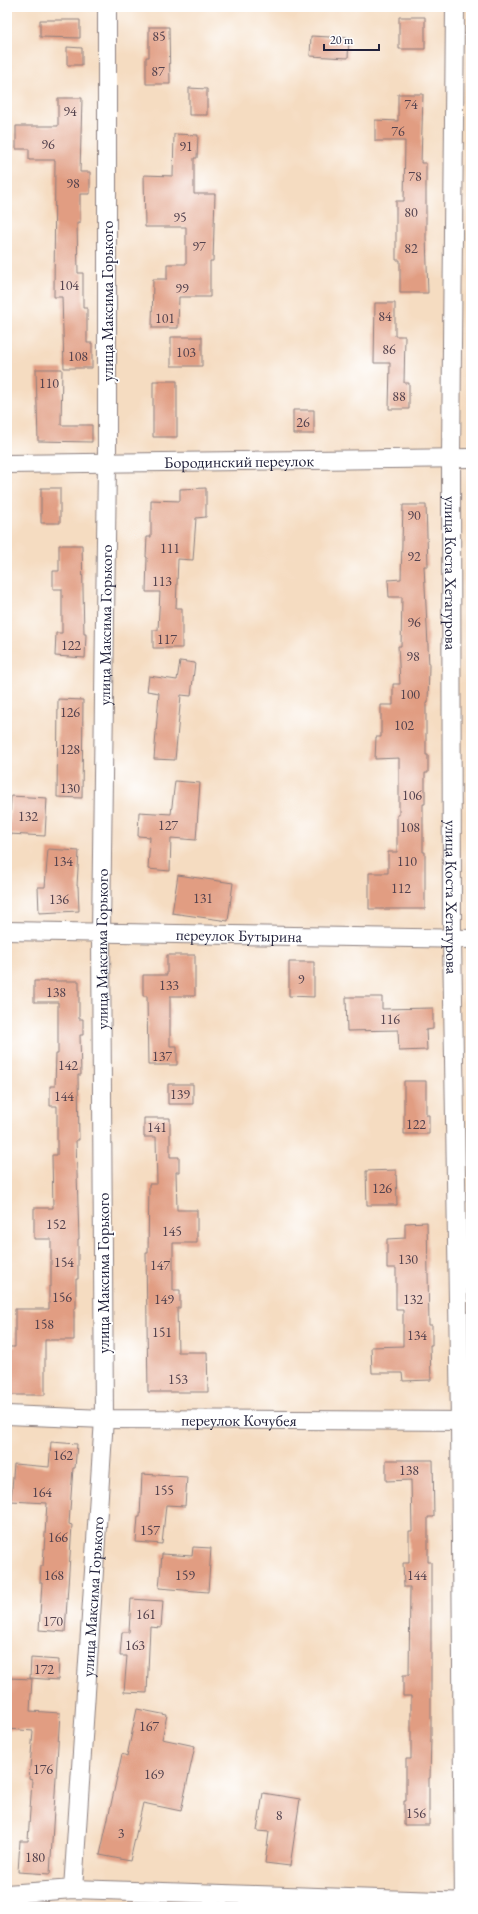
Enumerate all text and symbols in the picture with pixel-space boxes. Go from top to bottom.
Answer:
scale bar [324,26,379,52]
house number: 85 [152,27,166,45]
text: 20 m [330,32,354,48]
house number: 87 [151,62,165,80]
house number: 74 [404,95,418,113]
house number: 94 [63,102,77,120]
house number: 76 [391,122,405,140]
house number: 96 [41,135,55,153]
house number: 91 [179,137,193,155]
house number: 78 [408,167,422,185]
house number: 98 [66,174,80,192]
house number: 80 [404,203,418,221]
house number: 95 [173,208,187,226]
street label: улица Максима Горького [97,221,118,381]
house number: 97 [192,237,206,255]
house number: 82 [404,239,418,257]
house number: 104 [59,276,79,294]
house number: 99 [175,279,189,297]
house number: 84 [378,307,392,325]
house number: 101 [155,309,175,327]
house number: 86 [382,340,396,358]
house number: 103 [176,343,196,361]
house number: 108 [68,347,88,365]
house number: 110 [39,374,59,392]
house number: 88 [392,387,406,405]
house number: 26 [296,413,310,431]
street label: Бородинский переулок [164,450,314,472]
street label: улица Коста Хетагурова [441,496,462,651]
house number: 90 [407,506,421,524]
house number: 111 [160,539,180,557]
street label: улица Максима Горького [93,544,116,706]
house number: 92 [407,547,421,565]
house number: 113 [152,572,172,590]
house number: 96 [407,613,421,631]
house number: 117 [157,630,177,648]
house number: 122 [61,636,81,654]
house number: 98 [406,647,420,665]
house number: 100 [400,685,420,703]
house number: 126 [60,703,80,721]
house number: 102 [394,716,414,734]
house number: 128 [60,740,80,758]
house number: 130 [60,779,80,797]
house number: 106 [402,786,422,804]
house number: 132 [18,807,38,825]
house number: 127 [158,816,178,834]
house number: 108 [400,818,420,836]
street label: улица Коста Хетагурова [441,820,463,975]
house number: 134 [53,852,73,870]
house number: 110 [397,852,417,870]
street label: улица Максима Горького [90,868,112,1030]
house number: 112 [391,879,411,897]
house number: 131 [193,889,213,907]
house number: 136 [49,890,69,908]
street label: переулок Бутырина [176,923,303,947]
house number: 9 [298,970,305,988]
house number: 133 [159,976,179,994]
house number: 138 [46,983,66,1001]
house number: 116 [380,1010,400,1028]
house number: 137 [152,1047,172,1065]
house number: 142 [58,1056,78,1074]
house number: 139 [170,1085,190,1103]
house number: 144 [54,1087,74,1105]
house number: 122 [406,1115,426,1133]
house number: 141 [147,1118,167,1136]
house number: 126 [372,1179,392,1197]
street label: улица Максима Горького [93,1193,114,1353]
house number: 152 [46,1215,66,1233]
house number: 145 [162,1222,182,1240]
house number: 130 [398,1250,418,1268]
house number: 154 [54,1253,74,1271]
house number: 147 [150,1256,170,1274]
house number: 156 [52,1288,72,1306]
house number: 149 [154,1290,174,1308]
house number: 132 [403,1290,423,1308]
house number: 158 [34,1315,54,1333]
house number: 151 [152,1323,172,1341]
house number: 134 [407,1326,427,1344]
house number: 153 [168,1370,188,1388]
street label: переулок Кочубея [181,1409,297,1431]
house number: 162 [53,1446,73,1464]
house number: 138 [399,1461,419,1479]
house number: 155 [154,1481,174,1499]
house number: 164 [32,1483,52,1501]
street label: улица Максима Горького [77,1516,108,1678]
house number: 157 [140,1521,160,1539]
house number: 166 [48,1528,68,1546]
house number: 168 [44,1566,64,1584]
house number: 159 [175,1566,195,1584]
house number: 144 [407,1566,427,1584]
house number: 161 [136,1605,156,1623]
house number: 170 [43,1612,63,1630]
house number: 163 [125,1636,145,1654]
house number: 172 [34,1660,54,1678]
house number: 167 [139,1717,159,1735]
house number: 176 [33,1760,53,1778]
house number: 169 [144,1765,164,1783]
house number: 156 [406,1804,426,1822]
house number: 8 [276,1806,283,1824]
house number: 3 [118,1824,125,1842]
house number: 180 [25,1848,45,1866]

